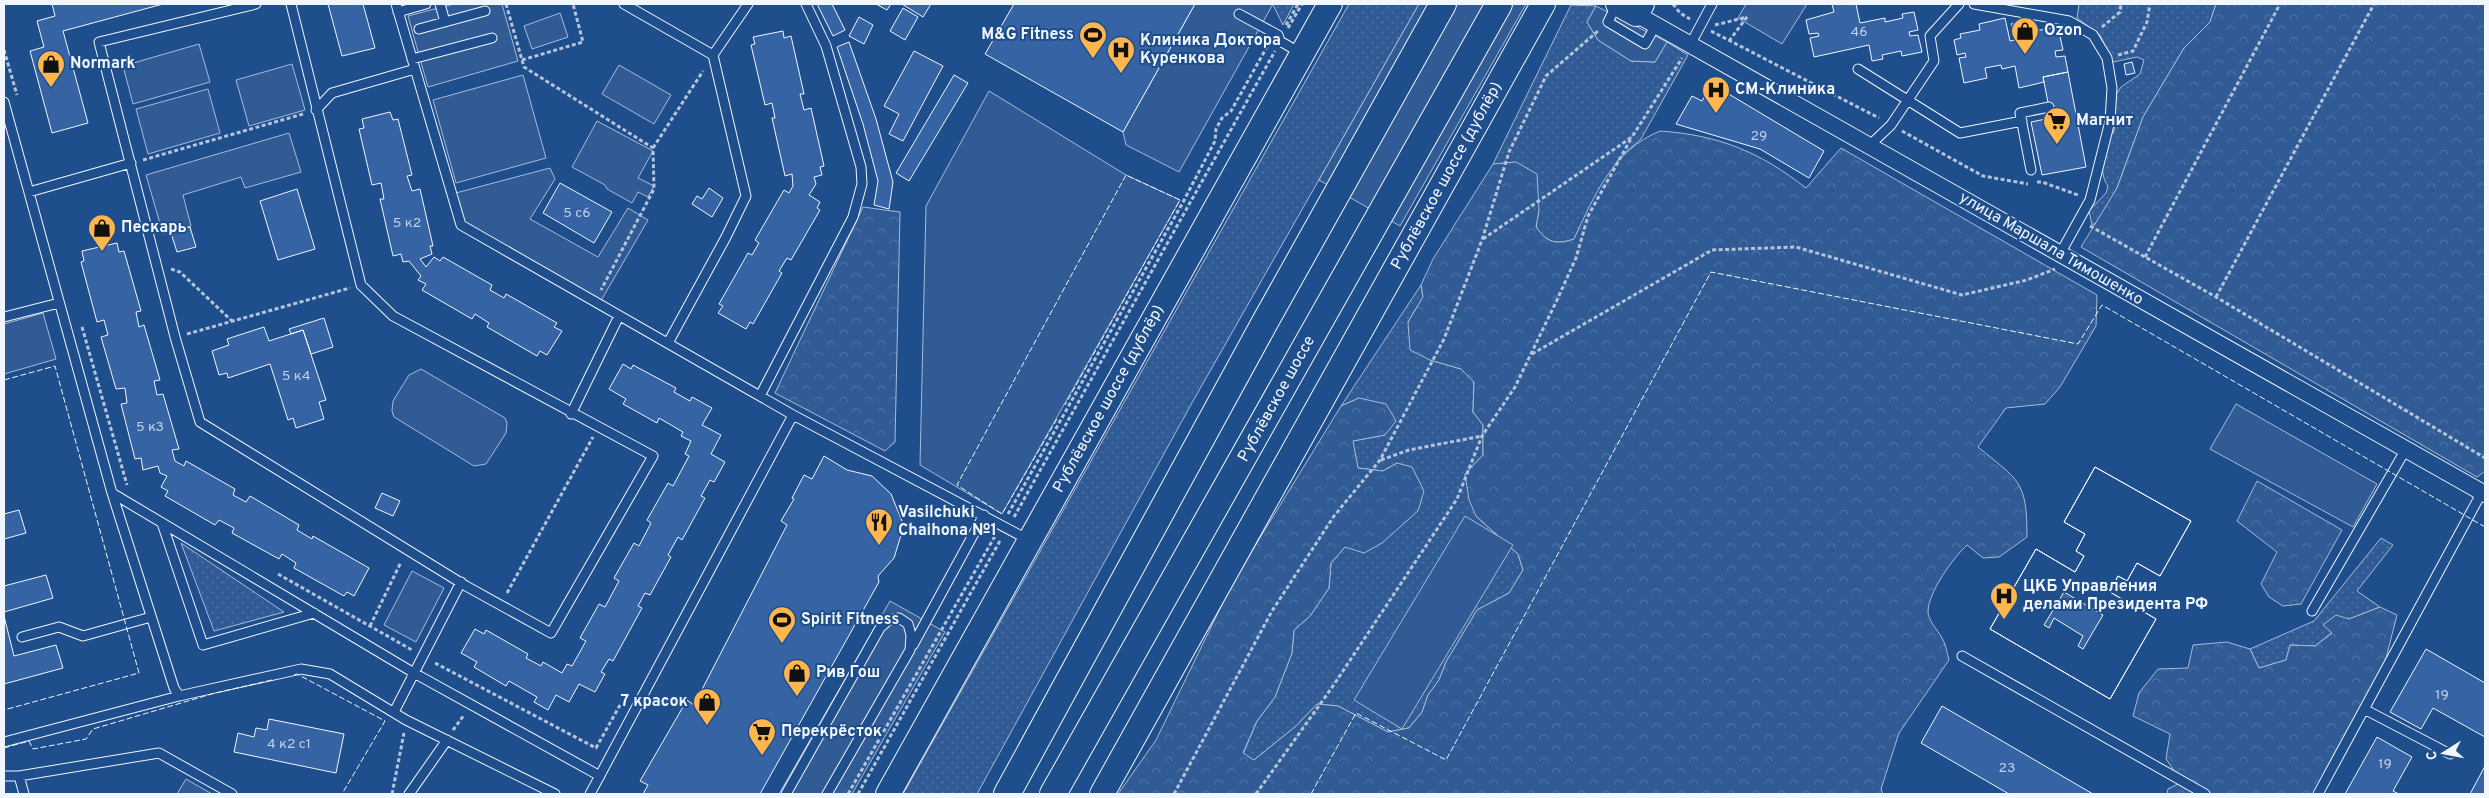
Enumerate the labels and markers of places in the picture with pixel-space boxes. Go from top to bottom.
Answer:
shop icon: Ozon [2010,16,2040,55]
sports icon: M&G Fitness [1078,20,1108,59]
place label: Ozon [2044,21,2082,41]
place label: M&G Fitness [981,25,1074,45]
place label: Клиника Доктора Куренкова [1140,31,1281,69]
hospital icon: Клиника Доктора Куренкова [1106,35,1136,74]
shop icon: Normark [36,49,66,88]
place label: Normark [70,54,135,74]
hospital icon: СМ-Клиника [1701,75,1731,114]
place label: СМ-Клиника [1735,80,1835,100]
supermarket icon: Магнит [2042,106,2072,145]
place label: Магнит [2076,111,2133,131]
shop icon: Пескарь [87,213,117,252]
place label: Пескарь [121,218,187,238]
place label: Vasilchuki Chaihona №1 [898,503,997,541]
restaurant icon: Vasilchuki Chaihona №1 [864,507,894,546]
place label: ЦКБ Управления делами Президента РФ [2023,577,2208,615]
hospital icon: ЦКБ Управления делами Президента РФ [1989,581,2019,620]
sports icon: Spirit Fitness [767,605,797,644]
place label: Spirit Fitness [801,610,900,630]
shop icon: Рив Гош [782,658,812,697]
place label: Рив Гош [816,663,880,683]
shop icon: 7 красок [692,687,722,726]
place label: 7 красок [621,692,688,712]
supermarket icon: Перекрёсток [747,717,777,756]
place label: Перекрёсток [781,722,882,742]

